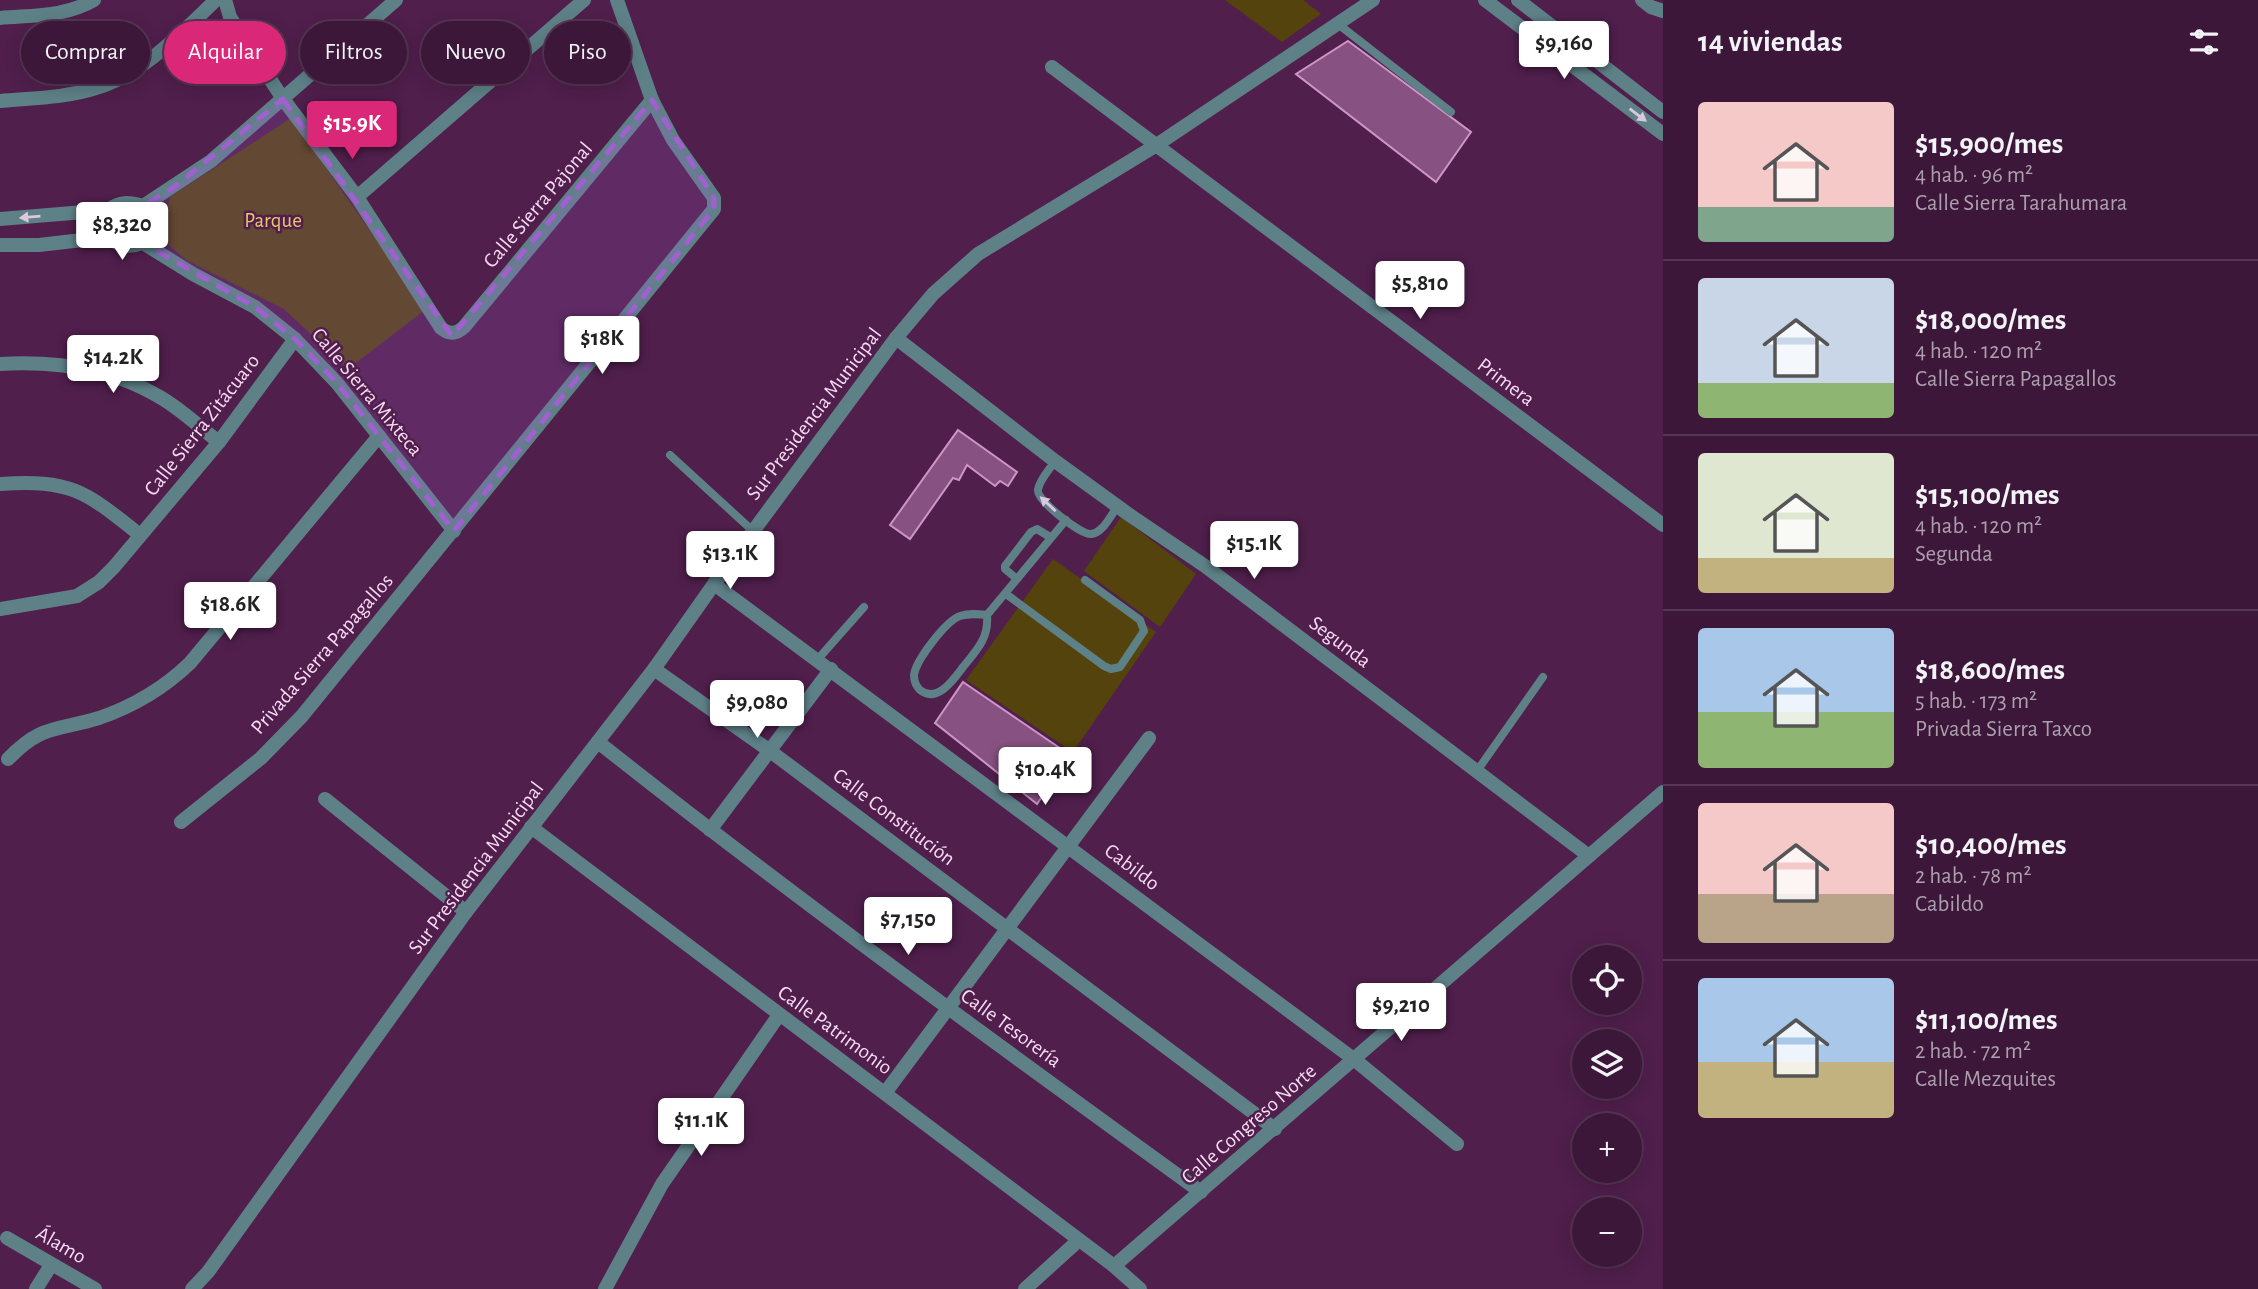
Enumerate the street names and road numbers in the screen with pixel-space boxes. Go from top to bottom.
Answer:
street label: Calle Sierra Pajonal [480,138,596,272]
street label: Calle Sierra Mixteca [308,324,427,460]
street label: Sur Presidencia Municipal [743,324,885,504]
street label: Calle Sierra Zitácuaro [140,350,264,500]
street label: Primera [1474,354,1539,410]
street label: Privada Sierra Papagallos [247,570,397,738]
street label: Segunda [1305,612,1375,672]
street label: Calle Constitución [829,764,959,870]
street label: Sur Presidencia Municipal [405,778,547,958]
street label: Cabildo [1101,840,1163,894]
street label: Calle Patrimonio [774,982,896,1078]
street label: Calle Tesorería [957,985,1065,1072]
street label: Calle Congreso Norte [1178,1060,1320,1188]
street label: Álamo [32,1221,91,1268]

